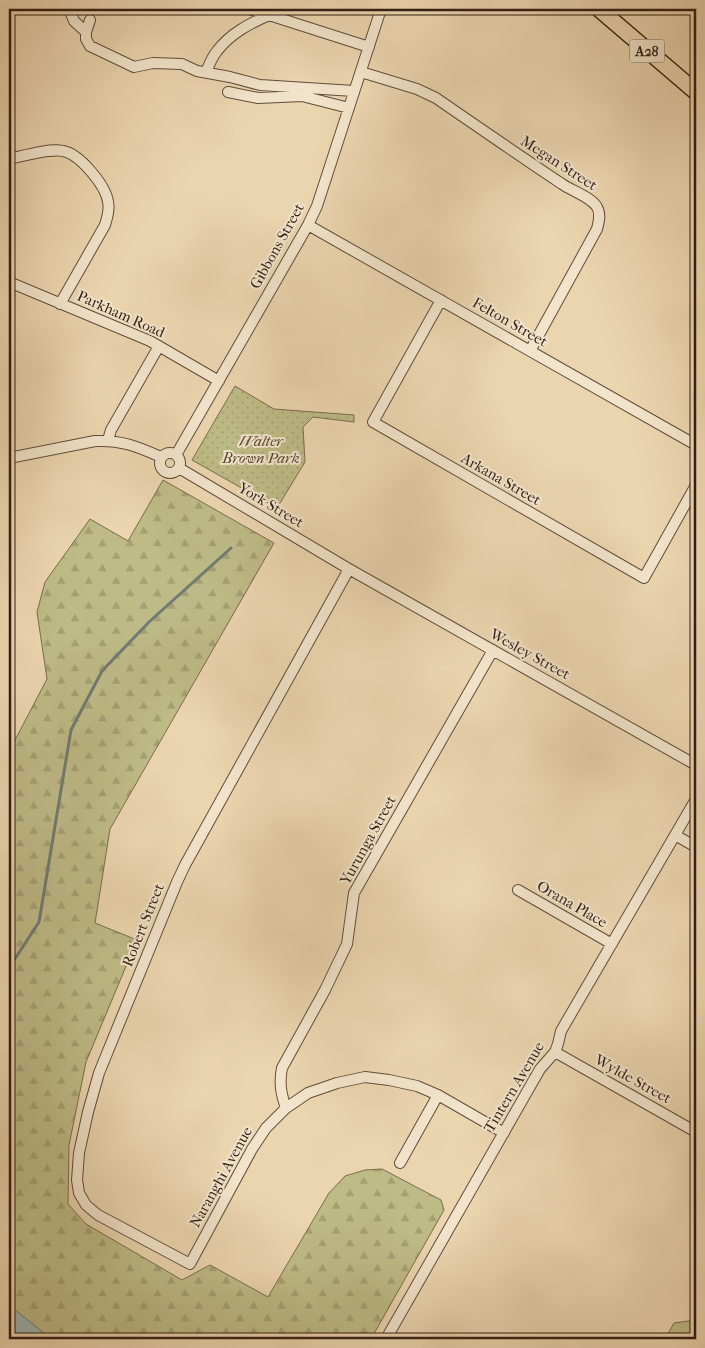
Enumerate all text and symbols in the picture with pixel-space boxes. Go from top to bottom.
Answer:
road number: A28 [630,40,664,62]
street label: Megan Street [517,132,601,195]
street label: Gibbons Street [246,199,308,292]
street label: Parkham Road [74,287,168,342]
street label: Felton Street [469,293,551,351]
park label: Walter Brown Park [221,432,300,467]
street label: Arkana Street [457,448,545,509]
street label: York Street [234,478,308,532]
street label: Wesley Street [486,624,574,684]
street label: Yurunga Street [336,792,400,889]
street label: Orana Place [534,877,611,932]
street label: Robert Street [118,880,168,969]
street label: Tintern Avenue [480,1038,548,1136]
street label: Wylde Street [591,1050,675,1108]
street label: Naranghi Avenue [186,1123,256,1231]

